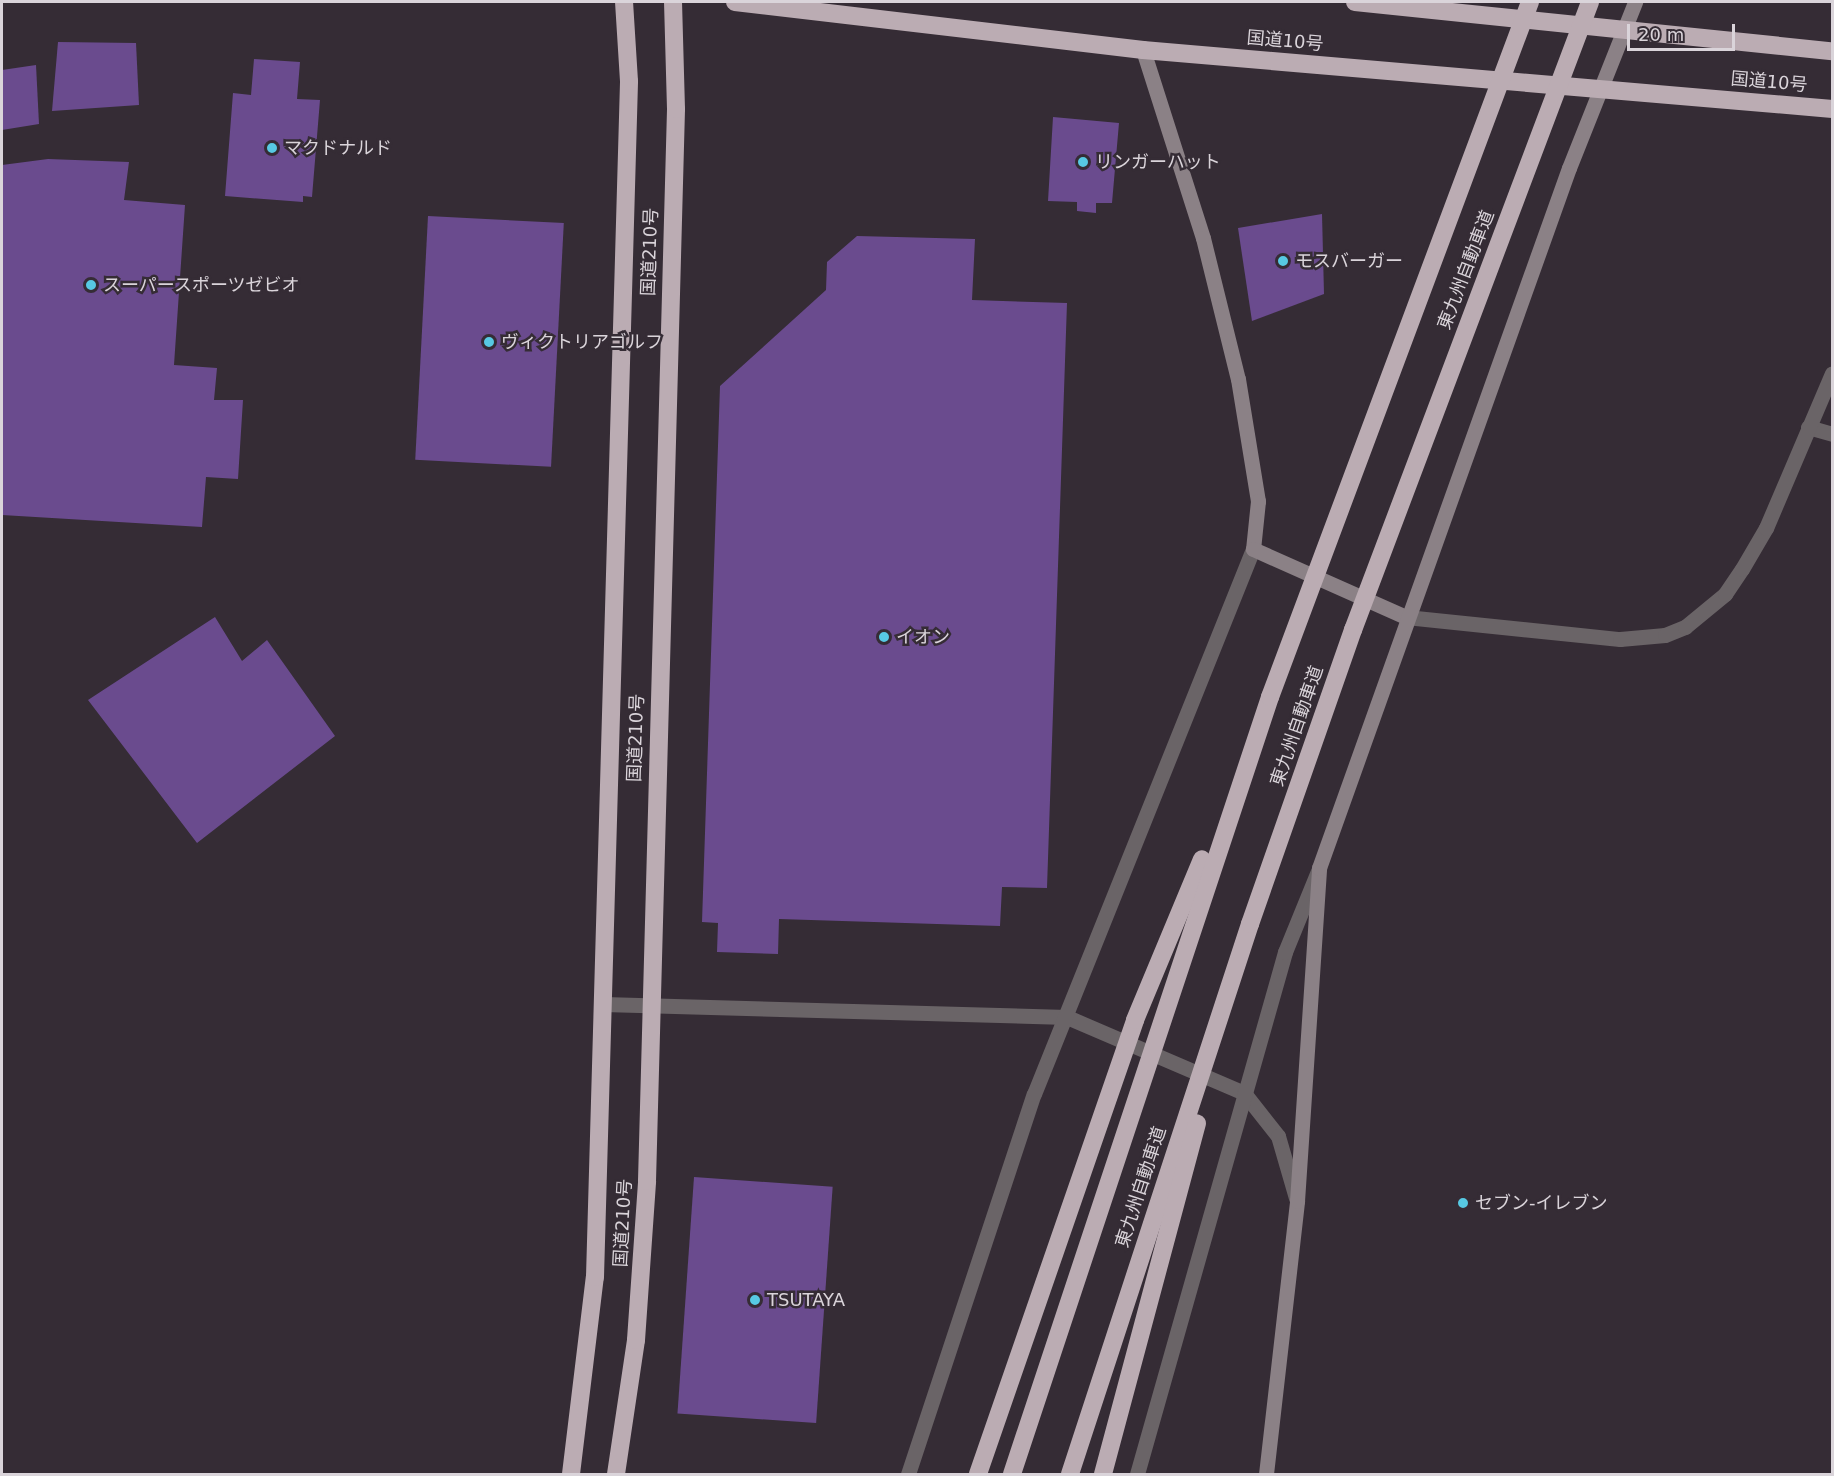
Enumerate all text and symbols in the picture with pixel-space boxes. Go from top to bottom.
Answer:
scale bar [1630,12,1738,50]
text: 20 m [1638,24,1684,45]
street label: 国道10号 [1246,27,1324,55]
street label: 国道10号 [1730,68,1808,96]
place label: マクドナルド [284,137,392,159]
marker: マクドナルド [265,141,279,155]
place label: リンガーハット [1095,151,1221,173]
marker: リンガーハット [1076,155,1090,169]
street label: 国道210号 [638,207,662,297]
street label: 東九州自動車道 [1433,207,1499,333]
place label: モスバーガー [1295,250,1403,272]
marker: モスバーガー [1276,254,1290,268]
place label: スーパースポーツゼビオ [103,274,301,296]
marker: スーパースポーツゼビオ [84,278,98,292]
place label: ヴィクトリアゴルフ [501,331,663,353]
marker: ヴィクトリアゴルフ [482,335,496,349]
place label: イオン [896,626,950,648]
marker: イオン [877,630,891,644]
street label: 東九州自動車道 [1266,663,1328,789]
street label: 国道210号 [624,693,648,783]
street label: 東九州自動車道 [1111,1124,1171,1250]
street label: 国道210号 [610,1178,636,1268]
place label: セブン-イレブン [1475,1192,1607,1214]
marker: セブン-イレブン [1456,1196,1470,1210]
place label: TSUTAYA [767,1289,845,1311]
marker: TSUTAYA [748,1293,762,1307]

